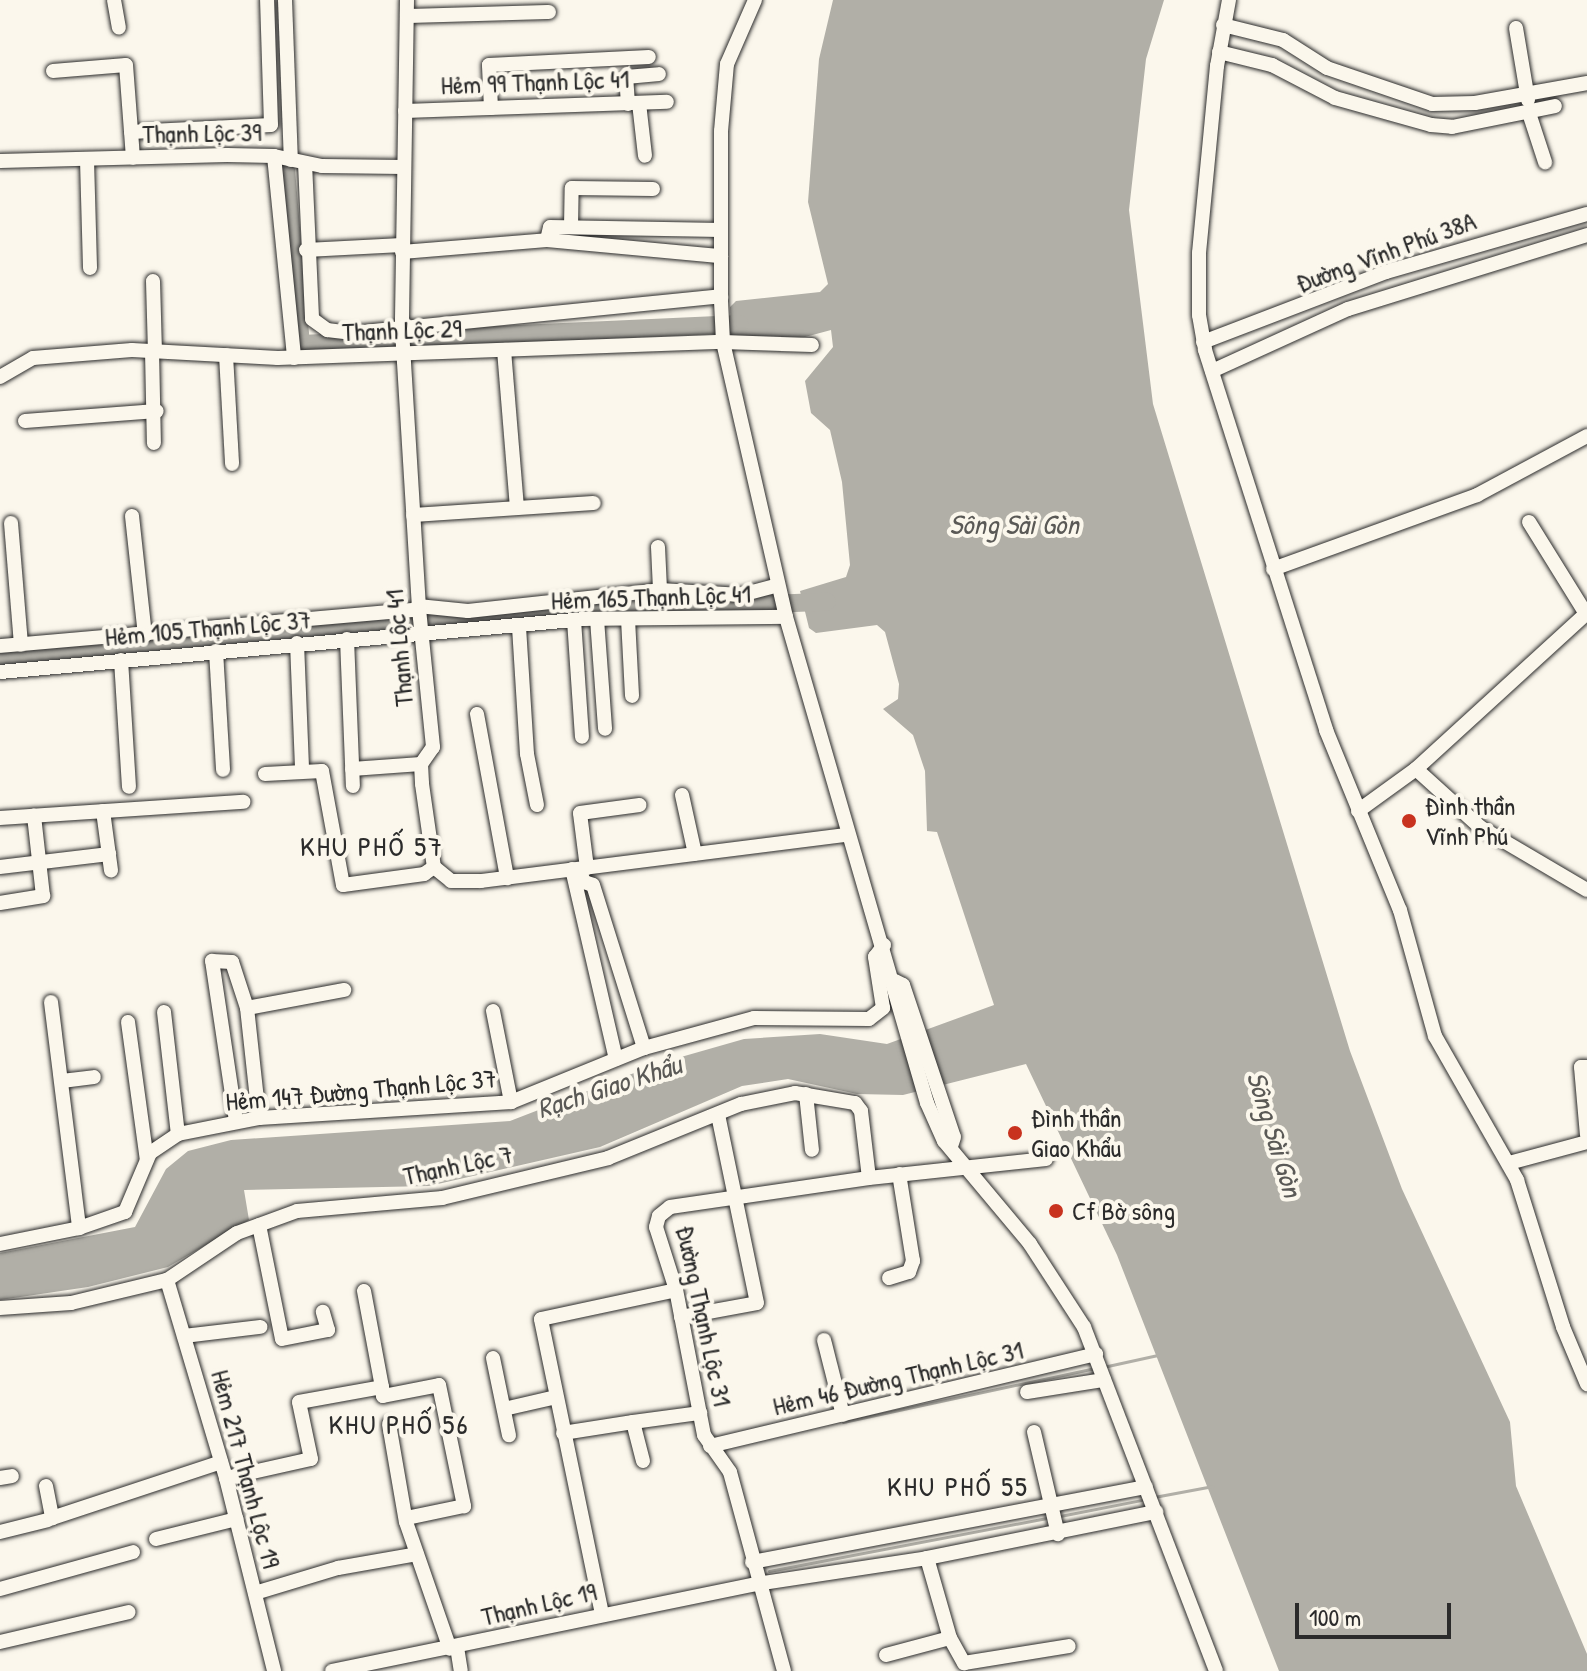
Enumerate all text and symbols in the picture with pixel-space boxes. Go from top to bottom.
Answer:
street label: Hẻm 99 Thạnh Lộc 41 [440,63,630,101]
street label: Thạnh Lộc 39 [142,116,262,150]
street label: Đường Vĩnh Phú 38A [1292,205,1480,299]
street label: Thạnh Lộc 29 [342,312,462,348]
water label: Sông Sài Gòn [949,507,1079,541]
street label: Hẻm 165 Thạnh Lộc 41 [550,578,752,616]
street label: Thạnh Lộc 41 [378,588,420,708]
street label: Hẻm 105 Thạnh Lộc 37 [104,603,312,653]
place label: Đình thần Vĩnh Phú [1425,790,1516,852]
marker: Đình thần Vĩnh Phú [1400,812,1418,830]
district label: KHU PHỐ 57 [300,829,444,863]
water label: Rạch Giao Khẩu [533,1047,685,1125]
street label: Hẻm 147 Đường Thạnh Lộc 37 [224,1063,498,1117]
water label: Sông Sài Gòn [1240,1067,1310,1201]
place label: Đình thần Giao Khẩu [1031,1102,1122,1164]
marker: Đình thần Giao Khẩu [1006,1124,1024,1142]
street label: Thạnh Lộc 7 [400,1138,516,1192]
place label: Cf Bờ sông [1072,1195,1175,1227]
marker: Cf Bờ sông [1047,1202,1065,1220]
street label: Đường Thạnh Lộc 31 [670,1223,738,1409]
street label: Hẻm 46 Đường Thạnh Lộc 31 [770,1334,1026,1422]
street label: Hẻm 217 Thạnh Lộc 19 [205,1367,287,1571]
district label: KHU PHỐ 56 [328,1407,470,1441]
district label: KHU PHỐ 55 [887,1469,1029,1503]
street label: Thạnh Lộc 19 [478,1576,600,1632]
scale bar [1299,1587,1455,1637]
text: 100 m [1309,1601,1361,1633]

